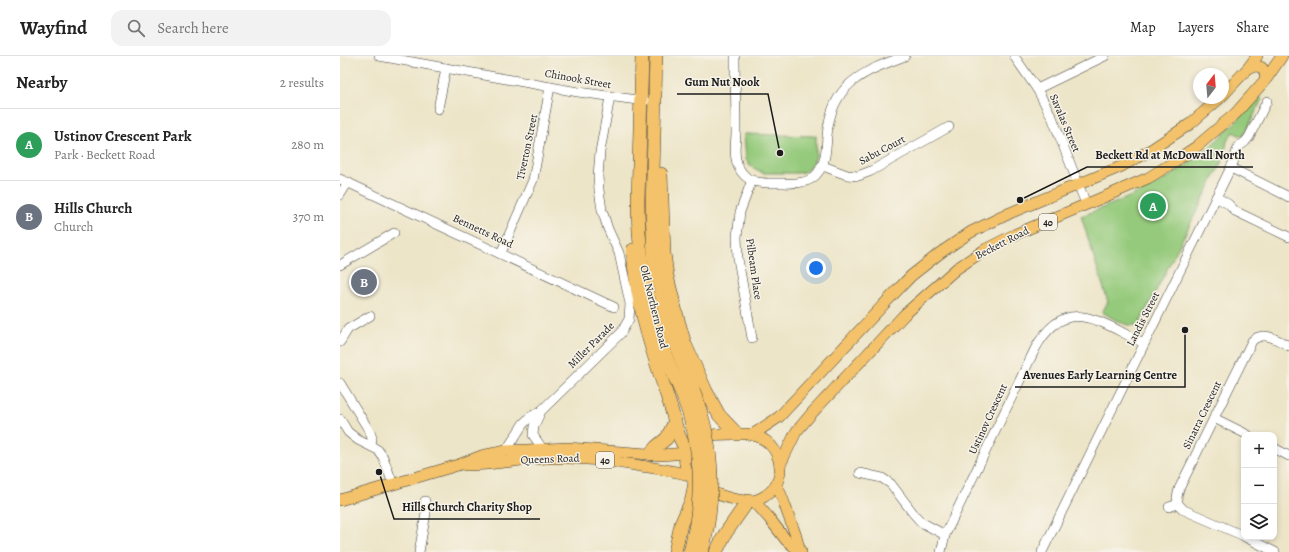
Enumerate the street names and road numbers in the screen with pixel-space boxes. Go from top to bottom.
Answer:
street label: Chinook Street [543,66,613,92]
street label: Savalas Street [1046,92,1084,155]
street label: Tiverton Street [513,112,541,181]
street label: Sabu Court [856,131,908,168]
street label: Bennetts Road [450,210,516,252]
road number: 40 [1039,214,1057,230]
street label: Beckett Road [972,223,1032,263]
street label: Pilbeam Place [742,237,766,301]
street label: Old Northern Road [636,264,672,350]
street label: Landis Street [1123,289,1163,349]
street label: Miller Parade [564,318,618,372]
street label: Sinatra Crescent [1179,378,1225,452]
street label: Ustinov Crescent [965,381,1011,457]
street label: Queens Road [520,450,580,468]
road number: 40 [596,452,614,468]

